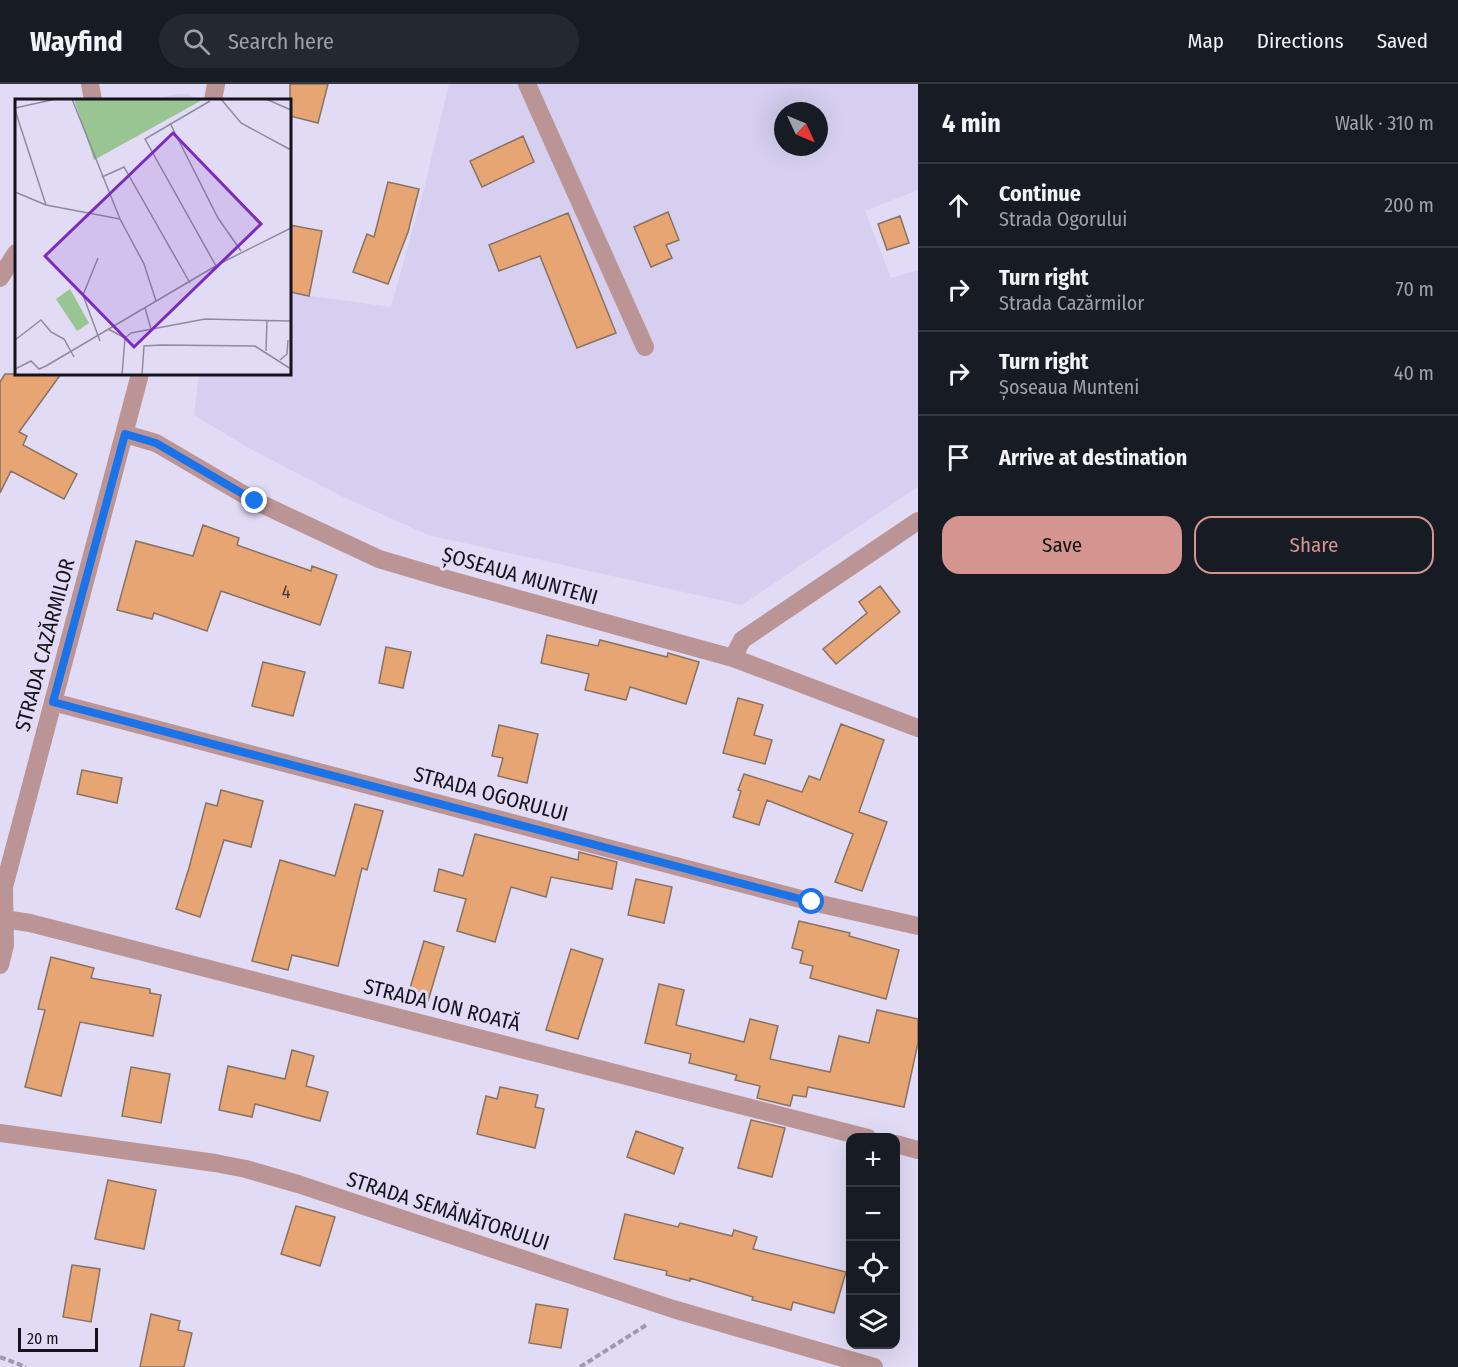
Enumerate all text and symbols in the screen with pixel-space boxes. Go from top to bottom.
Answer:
search box [159,14,579,68]
text: Wayfind [30,25,123,58]
icon: search [180,25,213,58]
text: Search here [228,28,334,55]
text: Map [1187,28,1224,54]
text: Directions [1257,28,1344,54]
text: Saved [1377,28,1428,54]
inset map [15,99,291,375]
north arrow [774,102,828,156]
text: 4 min [942,108,1001,139]
text: Walk · 310 m [1335,111,1434,135]
text: Continue [999,180,1081,207]
icon: ahead [942,189,975,222]
text: 200 m [1384,193,1434,217]
text: Strada Ogorului [999,207,1127,231]
text: Turn right [999,264,1088,291]
icon: right [942,273,975,306]
text: 70 m [1396,277,1434,301]
text: Strada Cazărmilor [999,291,1144,315]
text: Turn right [999,348,1088,375]
icon: right [942,357,975,390]
text: 40 m [1394,361,1434,385]
text: Șoseaua Munteni [999,375,1139,399]
icon: arrive [942,441,975,474]
text: Arrive at destination [999,444,1187,471]
route end [241,487,267,513]
button: Save [942,516,1182,574]
button: Share [1194,516,1434,574]
street label: ȘOSEAUA MUNTENI [439,541,601,611]
street label: STRADA CAZĂRMILOR [9,555,81,734]
house number: 4 [282,581,291,603]
street label: STRADA OGORULUI [411,761,571,827]
route start [798,888,824,914]
street label: STRADA ION ROATĂ [361,973,523,1037]
map controls [846,1133,900,1349]
button: + [846,1133,900,1187]
street label: STRADA SEMĂNĂTORULUI [343,1166,553,1256]
button: − [846,1187,900,1241]
button: locate [846,1241,900,1295]
button: layers [846,1295,900,1349]
scale bar [18,1325,98,1352]
text: 20 m [27,1329,58,1348]

